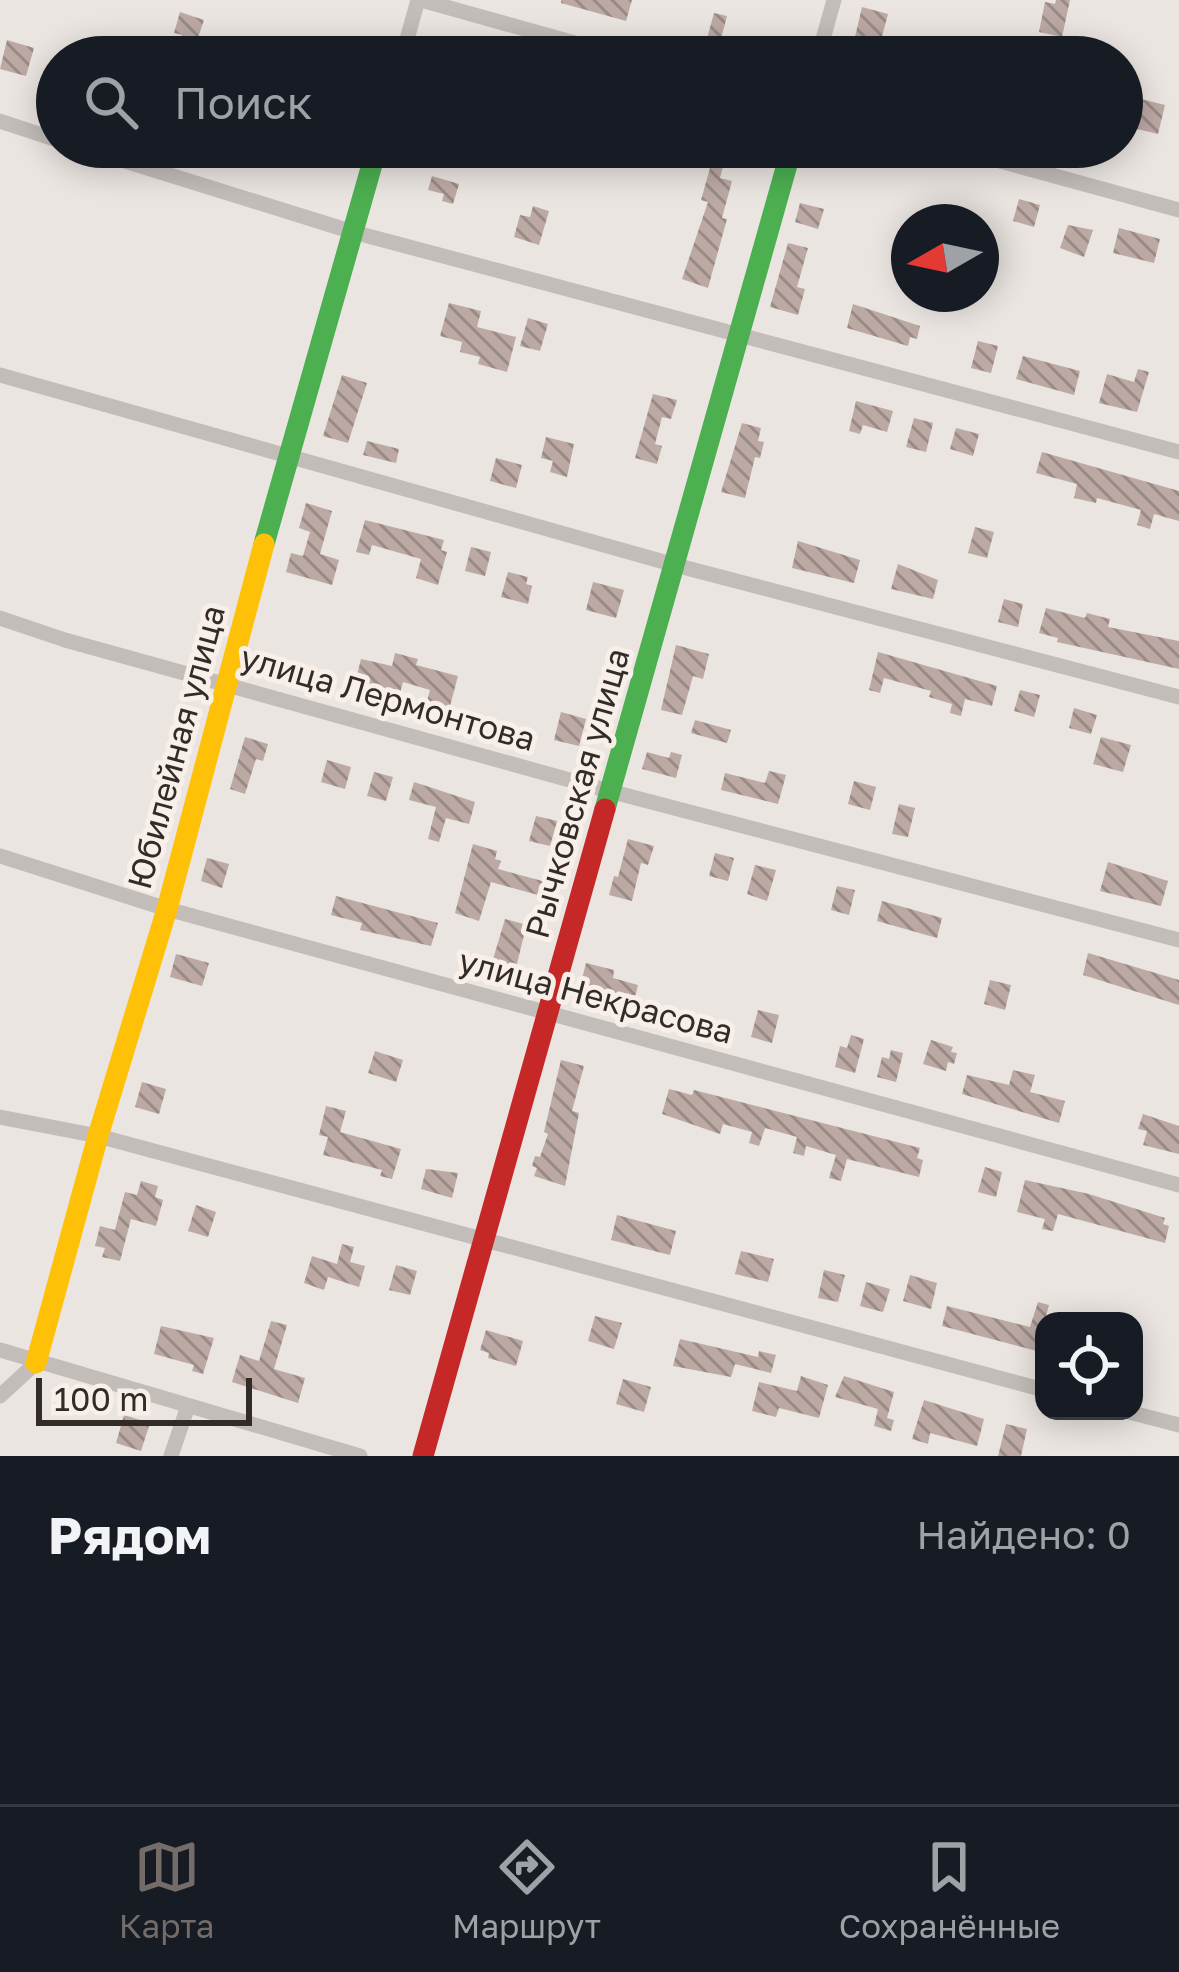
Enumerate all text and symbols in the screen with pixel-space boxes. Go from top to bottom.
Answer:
search box [36,36,1143,168]
icon: search [78,69,144,135]
text: Поиск [174,75,313,129]
north arrow [891,204,999,312]
street label: Юбилейная улица [119,601,232,893]
street label: улица Лермонтова [236,637,540,758]
street label: Рычковская улица [516,643,637,942]
street label: улица Некрасова [455,940,737,1051]
map controls [1035,1312,1143,1420]
button: locate [1035,1312,1143,1420]
scale bar [36,1372,252,1425]
text: 100 m [54,1379,148,1418]
text: Рядом [48,1504,211,1565]
text: Найдено: 0 [916,1511,1131,1558]
tab: Карта [119,1834,214,1945]
tab: Маршрут [452,1834,601,1945]
tab: Сохранённые [839,1834,1060,1945]

